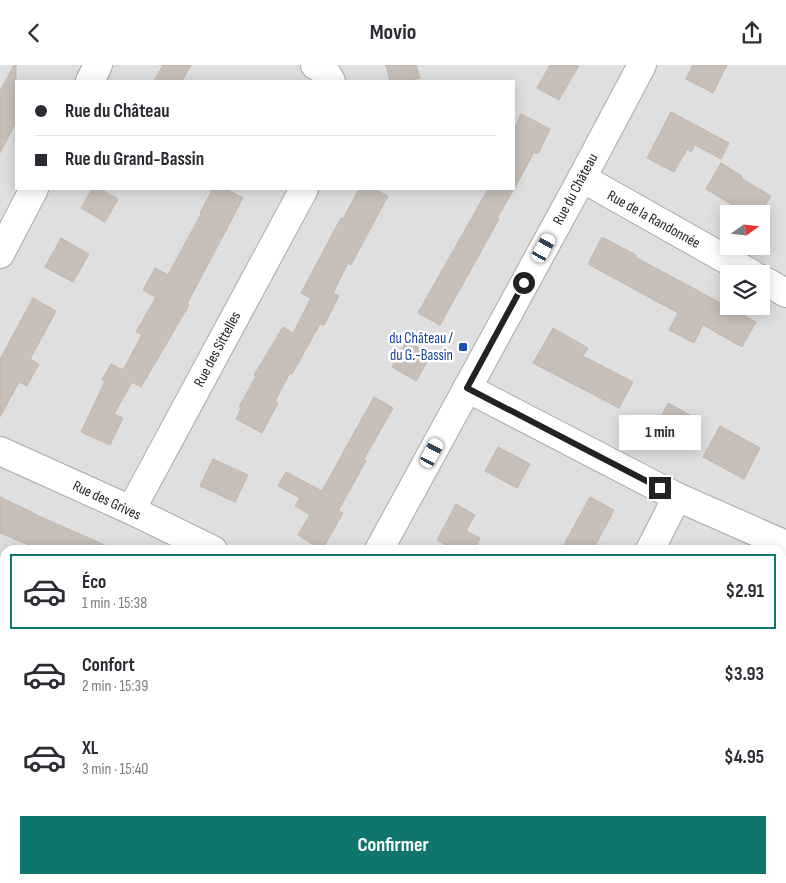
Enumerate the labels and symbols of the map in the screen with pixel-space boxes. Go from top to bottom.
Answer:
street label: Rue du Château [549,150,602,228]
street label: Rue de la Randonnée [604,186,704,253]
north arrow [720,205,770,255]
car [530,231,557,265]
route start [513,272,535,294]
street label: Rue des Sittelles [190,308,245,390]
place label: du Château / du G.-Bassin [389,329,454,365]
marker: du Château / du G.-Bassin [457,341,469,353]
callout: 1 min [619,415,701,451]
car [418,436,445,470]
street label: Rue des Grives [70,476,144,525]
route end [649,477,671,499]

